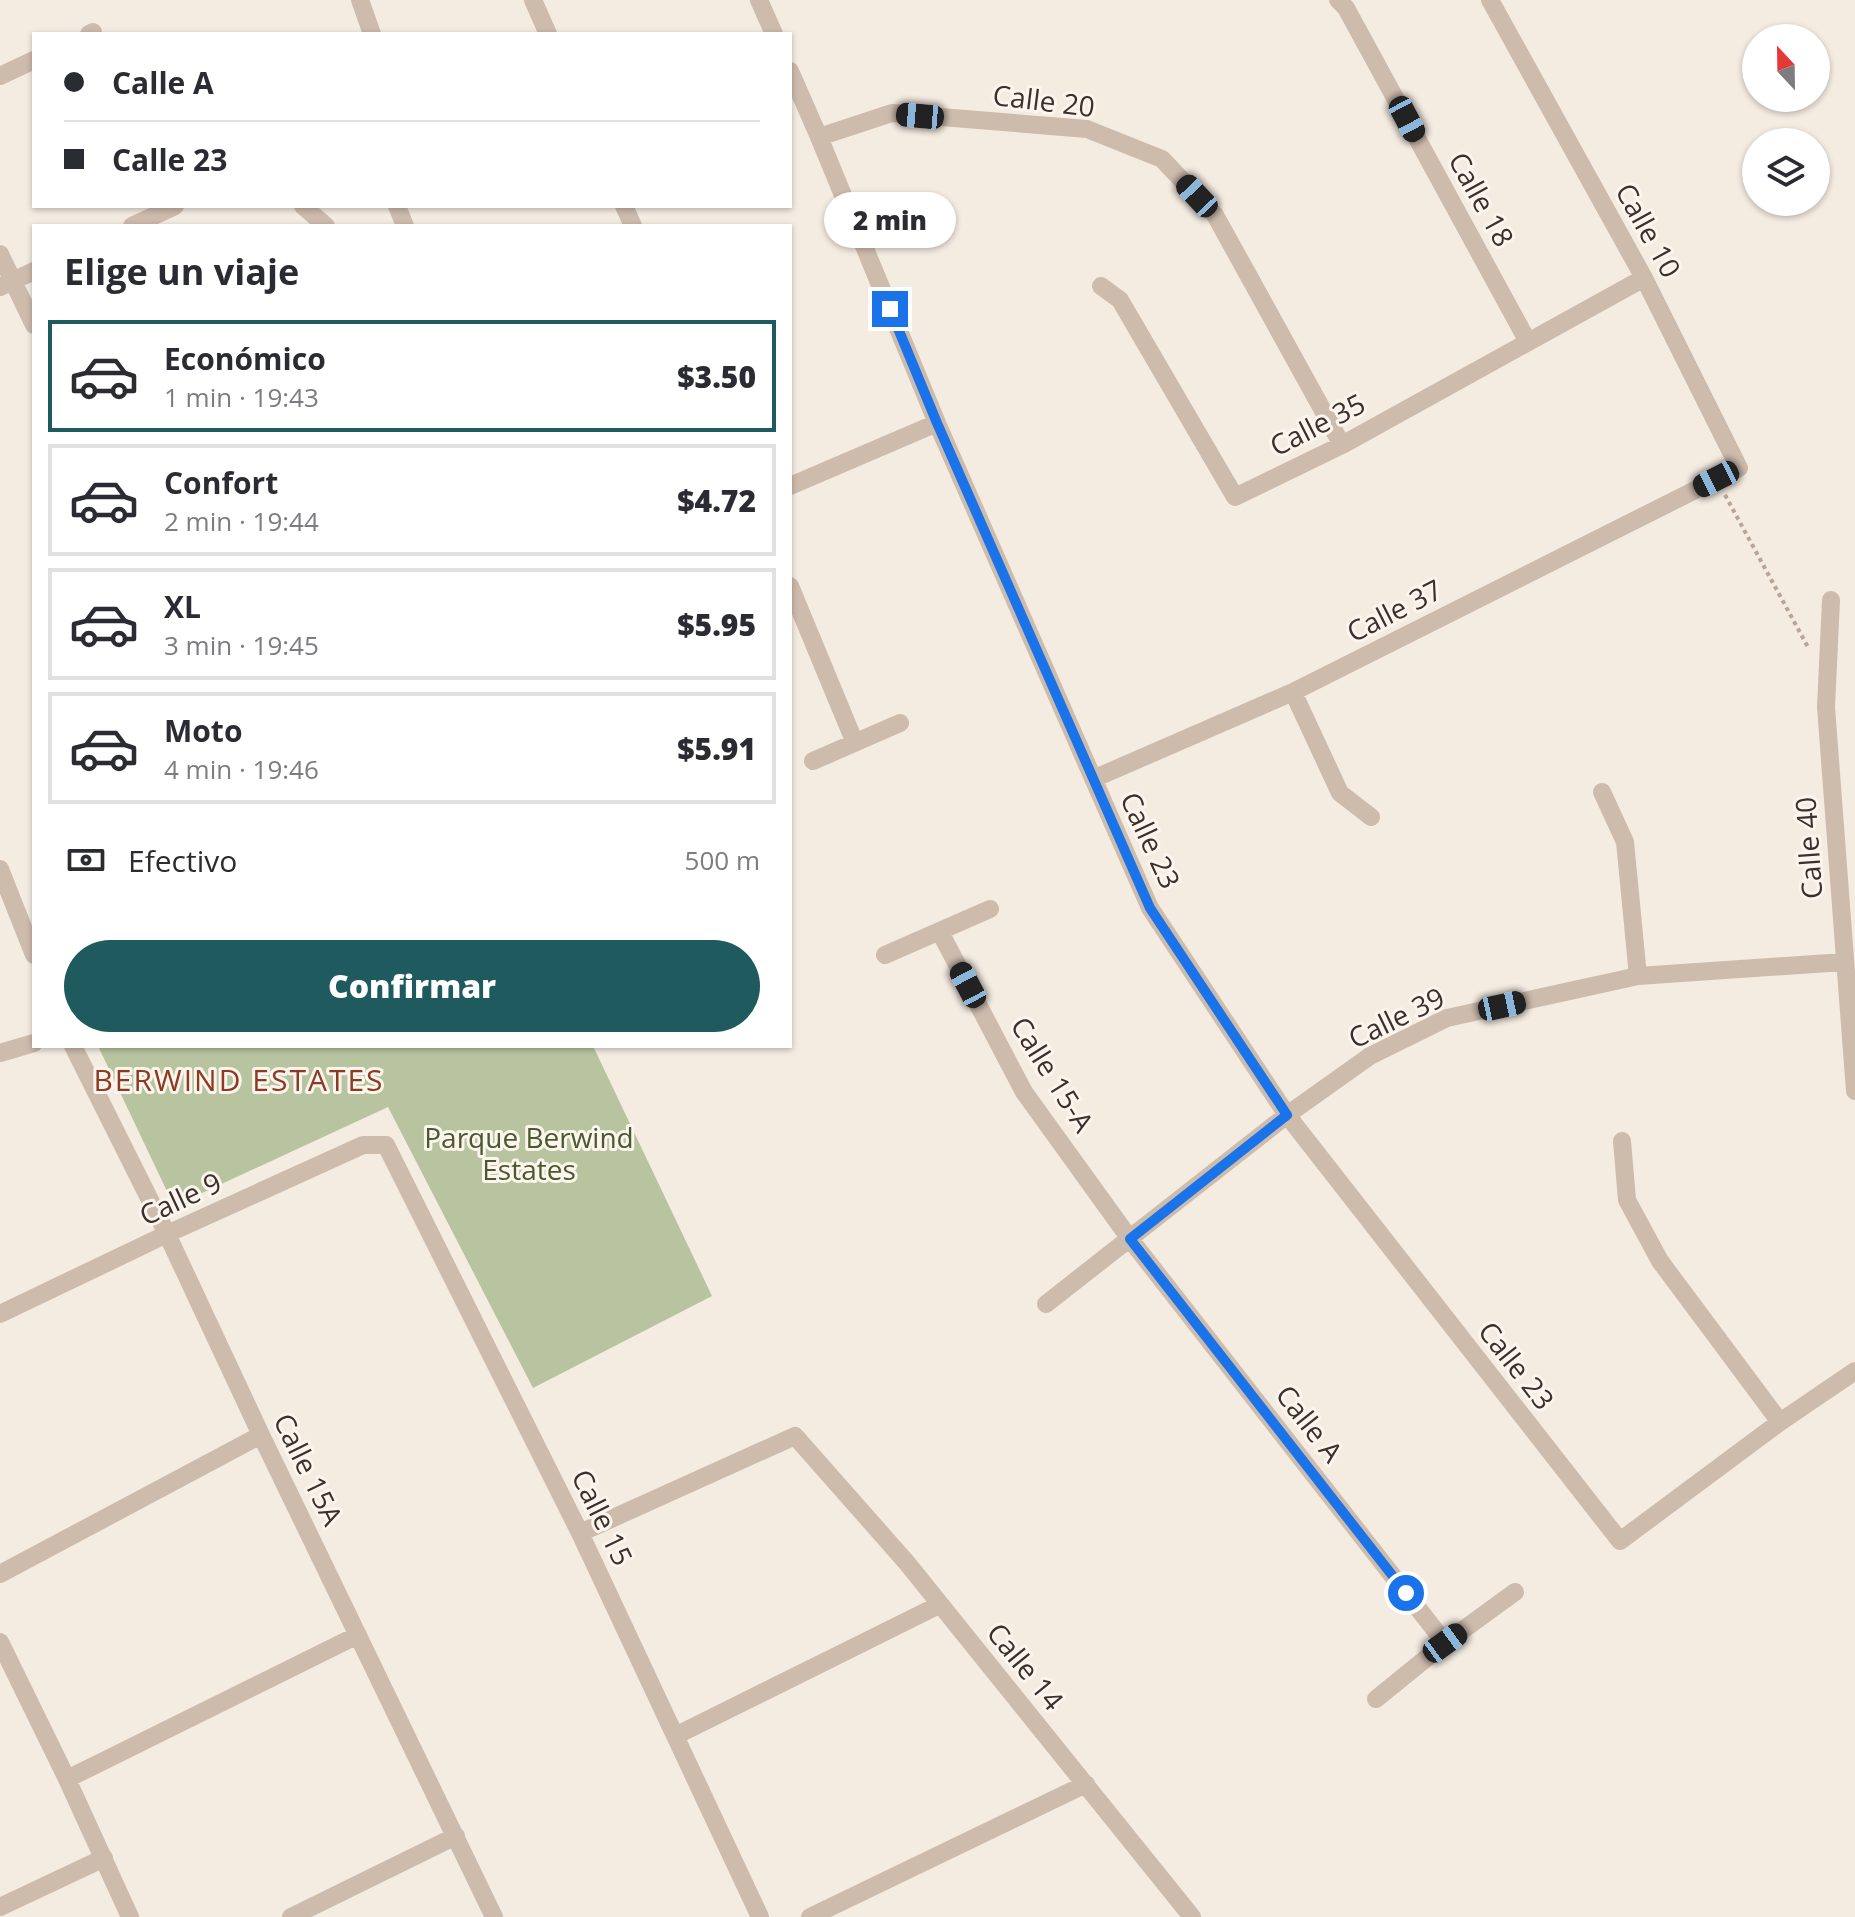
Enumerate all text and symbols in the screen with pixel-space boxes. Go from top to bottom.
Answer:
north arrow [1742,24,1830,112]
map controls [1742,24,1830,216]
text: Calle A [112,62,214,103]
street label: Calle 20 [991,75,1097,125]
car [1385,92,1429,146]
car [895,102,945,130]
button: layers [1742,128,1830,216]
text: Calle 23 [112,139,227,180]
street label: Calle 18 [1441,145,1523,253]
car [1172,170,1222,222]
street label: Calle 10 [1608,176,1690,284]
callout: 2 min [824,193,956,249]
text: 2 min [853,202,927,238]
text: Elige un viaje [64,247,299,296]
route end [872,291,908,327]
text: Económico [164,338,326,379]
icon: car [68,340,140,412]
text: $3.50 [677,356,756,397]
text: 1 min · 19:43 [164,379,319,415]
street label: Calle 35 [1263,384,1371,464]
car [1689,457,1743,501]
text: Confort [164,462,278,503]
icon: car [68,464,140,536]
text: $4.72 [677,480,756,521]
text: 2 min · 19:44 [164,503,319,539]
street label: Calle 37 [1340,570,1448,650]
text: XL [164,586,201,627]
icon: car [68,588,140,660]
text: $5.95 [677,604,756,645]
text: 3 min · 19:45 [164,627,319,663]
text: Moto [164,710,242,751]
icon: car [68,712,140,784]
text: $5.91 [677,728,756,769]
text: 4 min · 19:46 [164,751,319,787]
street label: Calle 23 [1112,786,1190,894]
street label: Calle 40 [1785,796,1831,900]
icon: cash [64,838,108,882]
text: Efectivo [128,840,237,881]
text: 500 m [685,842,760,878]
button: Confirmar [64,940,760,1032]
car [946,958,990,1012]
street label: Calle 39 [1342,977,1450,1057]
car [1476,989,1528,1023]
street label: Calle 15-A [1003,1009,1103,1139]
district label: BERWIND ESTATES [93,1059,385,1100]
park label: Parque Berwind Estates [424,1118,634,1188]
street label: Calle 9 [133,1163,227,1233]
street label: Calle 23 [1471,1313,1563,1417]
street label: Calle A [1268,1377,1352,1470]
street label: Calle 15A [266,1407,353,1532]
street label: Calle 15 [563,1463,643,1571]
route start [1388,1575,1424,1611]
street label: Calle 14 [979,1614,1073,1718]
car [1419,1619,1471,1667]

